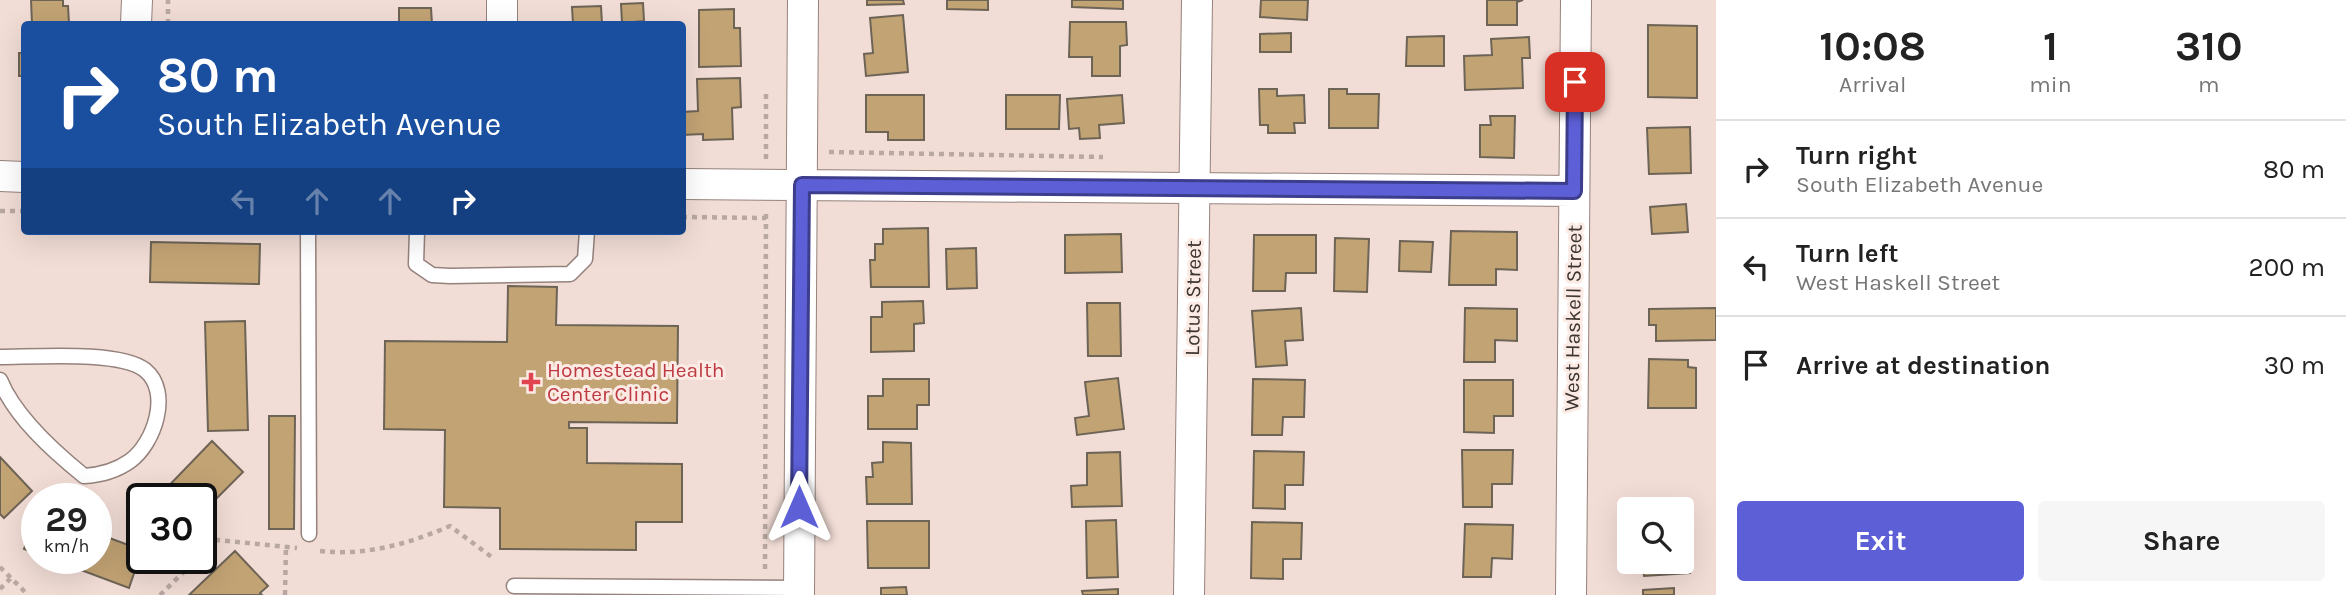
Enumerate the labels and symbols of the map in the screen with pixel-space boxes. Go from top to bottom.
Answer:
pin [1545,52,1605,112]
street label: West Haskell Street [1559,224,1587,411]
street label: Lotus Street [1180,240,1206,356]
place label: Homestead Health Center Clinic [547,358,724,406]
marker: Homestead Health Center Clinic [521,372,541,392]
position arrow [762,470,836,544]
speed limit sign: 30 [126,483,217,574]

